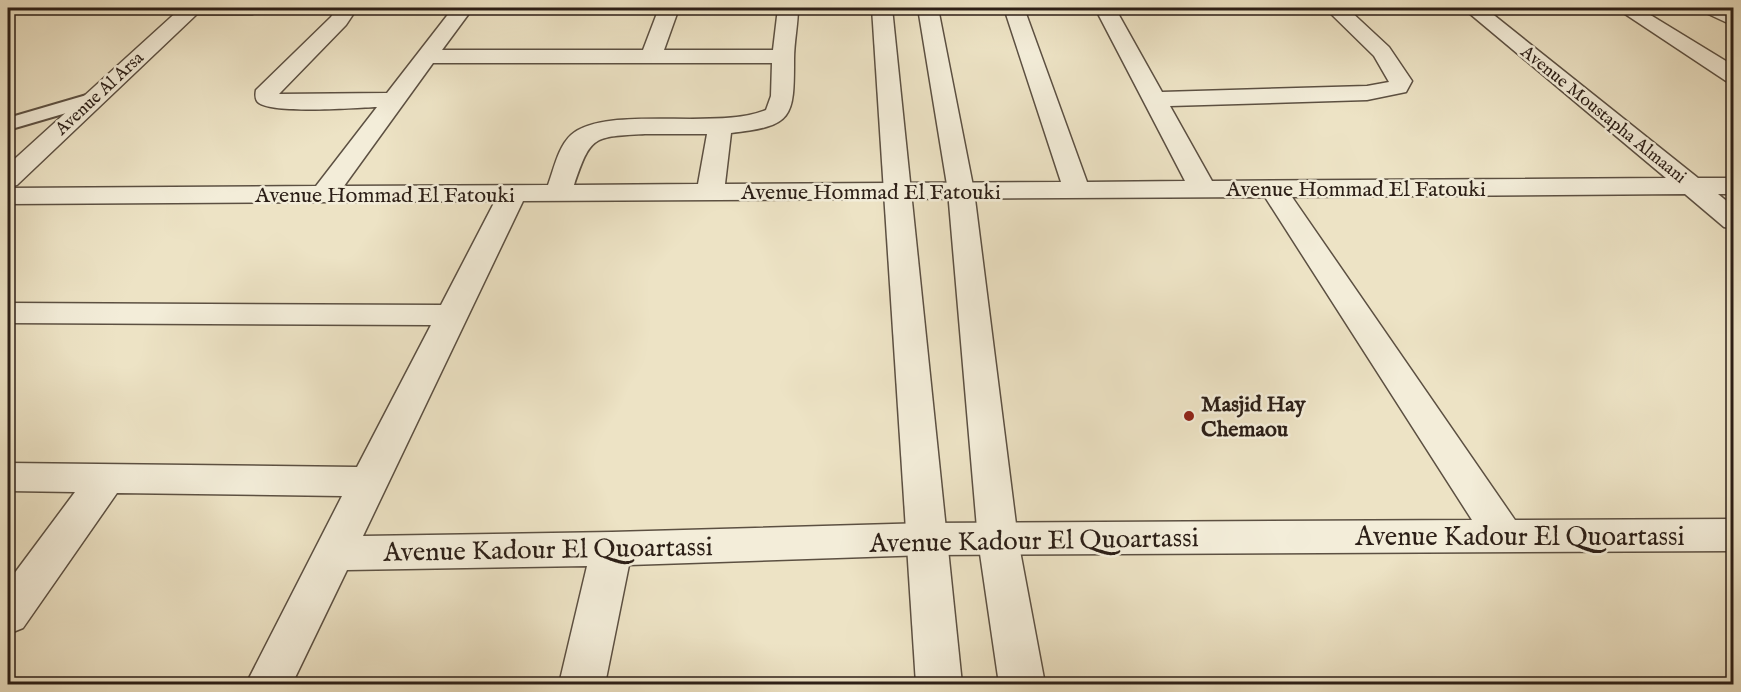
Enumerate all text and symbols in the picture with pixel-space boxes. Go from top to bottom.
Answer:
street label: Avenue Moustapha Almaani [1515,41,1691,189]
street label: Avenue Al Arsa [50,47,149,142]
street label: Avenue Hommad El Fatouki [1225,176,1486,204]
street label: Avenue Hommad El Fatouki [740,179,1001,207]
street label: Avenue Hommad El Fatouki [254,182,515,210]
place label: Masjid Hay Chemaou [1201,391,1307,444]
marker: Masjid Hay Chemaou [1182,409,1196,423]
street label: Avenue Kadour El Quoartassi [1354,521,1685,555]
street label: Avenue Kadour El Quoartassi [868,522,1199,562]
street label: Avenue Kadour El Quoartassi [382,531,713,571]

